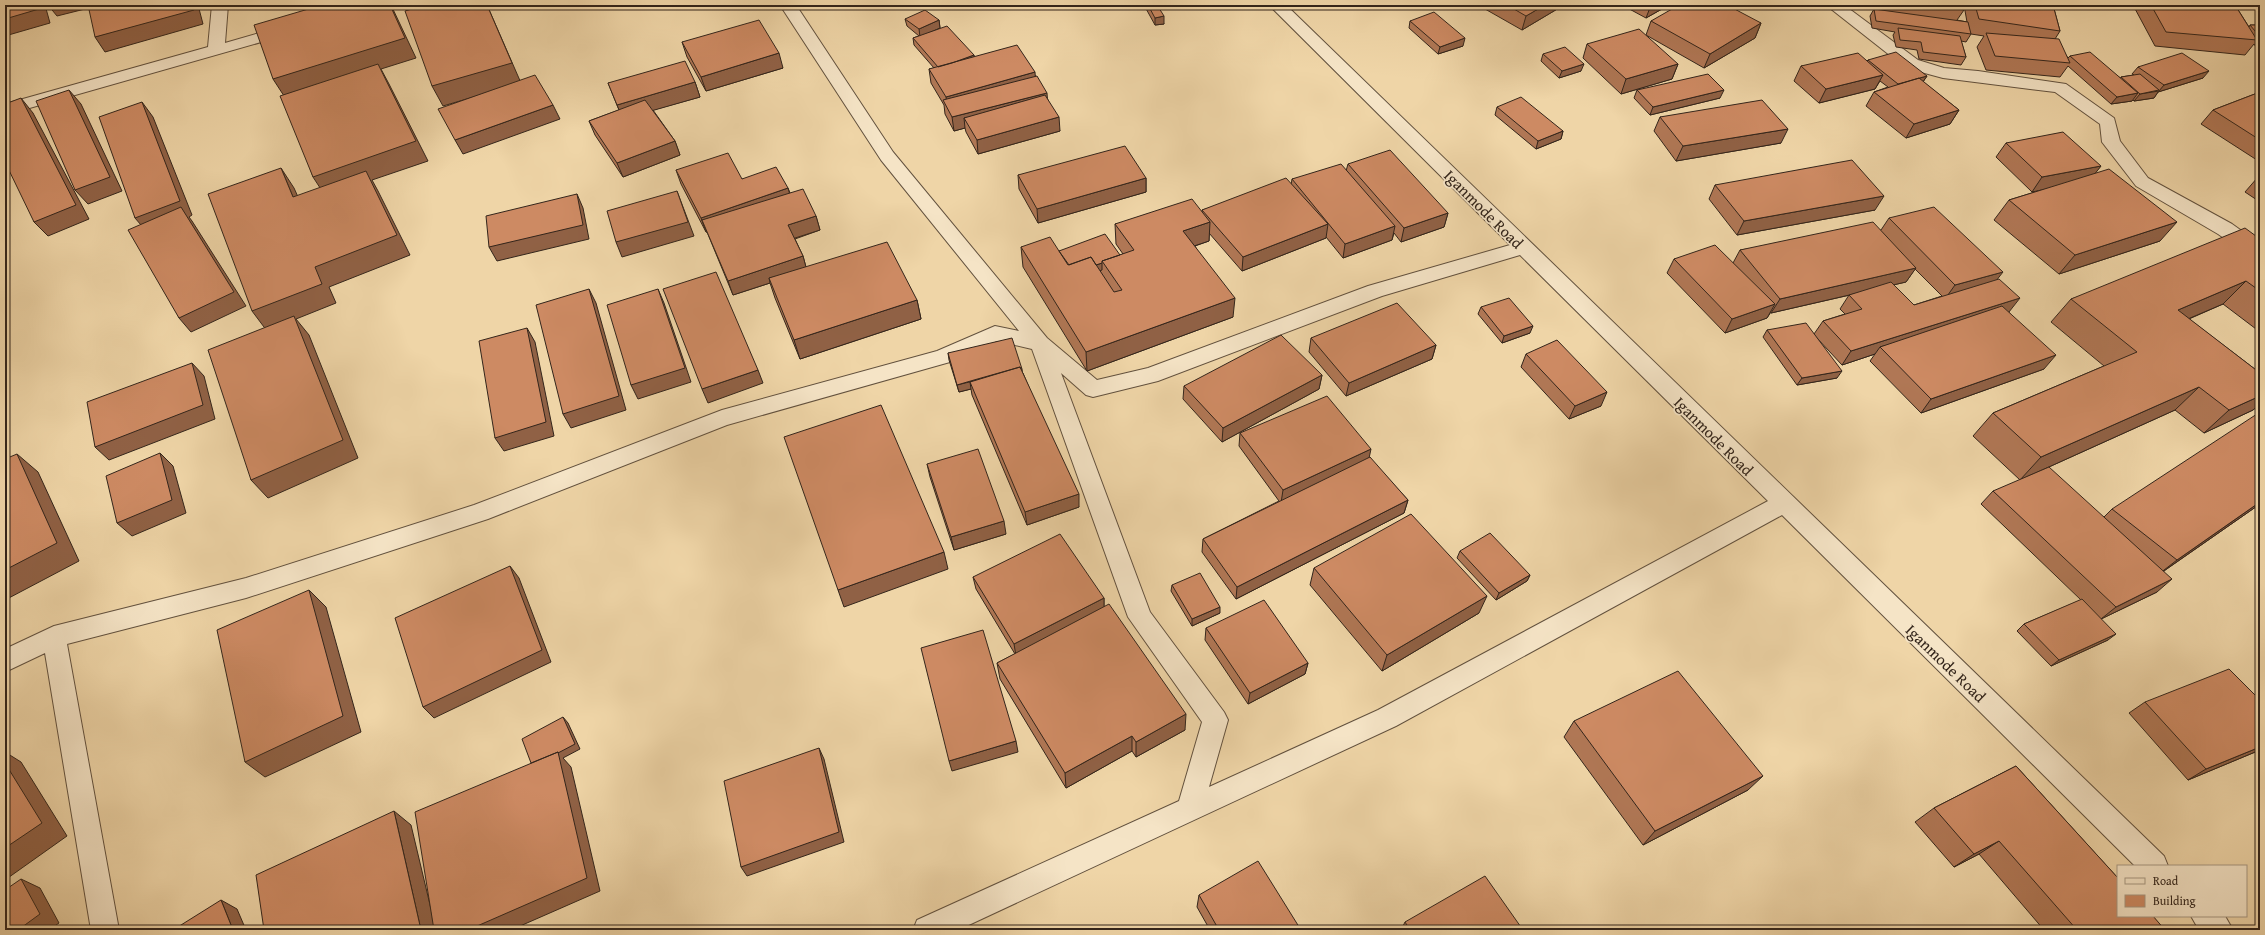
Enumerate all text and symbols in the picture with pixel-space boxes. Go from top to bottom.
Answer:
street label: Iganmode Road [1439,164,1529,254]
street label: Iganmode Road [1669,391,1759,481]
street label: Iganmode Road [1900,618,1992,708]
legend [2117,865,2247,917]
text: Road [2153,872,2179,889]
text: Building [2153,892,2196,909]

